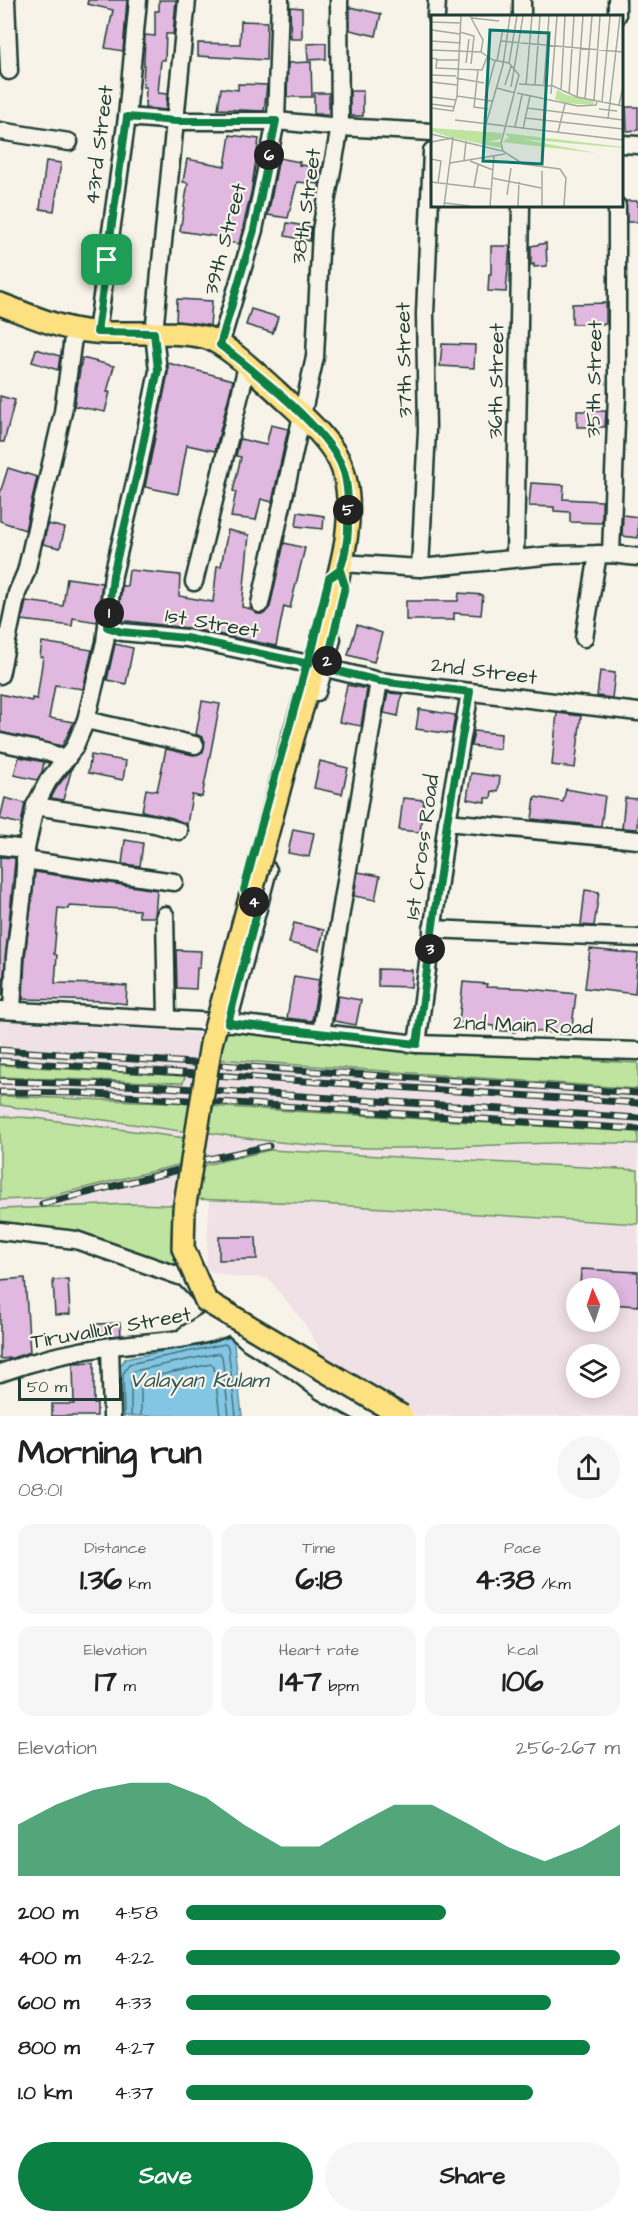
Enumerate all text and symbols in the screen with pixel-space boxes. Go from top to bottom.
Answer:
inset map [431,15,623,207]
street label: 43rd Street [77,83,121,207]
pin: 6 [254,140,284,170]
text: 6 [264,144,274,166]
street label: 38th Street [284,146,329,266]
street label: 39th Street [196,179,254,298]
pin [81,234,132,285]
icon: arrive [90,243,123,276]
street label: 37th Street [388,301,420,418]
street label: 35th Street [578,319,610,438]
street label: 36th Street [480,322,512,439]
pin: 5 [333,495,363,525]
text: 5 [342,499,354,521]
pin: 1 [94,598,124,628]
street label: 1st Street [163,600,262,646]
text: 1 [108,602,110,624]
pin: 2 [312,646,342,676]
text: 2 [322,650,332,672]
street label: 2nd Street [429,650,539,692]
street label: 1st Cross Road [397,772,447,921]
pin: 4 [239,887,269,917]
text: 4 [249,891,259,913]
pin: 3 [415,934,445,964]
text: 3 [426,938,434,960]
street label: 2nd Main Road [452,1008,594,1042]
north arrow [566,1278,620,1332]
map controls [566,1278,620,1398]
street label: Tiruvallur Street [29,1300,194,1356]
button: layers [566,1344,620,1398]
water label: Valayan Kulam [130,1365,270,1397]
scale bar [18,1374,122,1402]
text: 50 m [27,1376,67,1398]
text: Morning run [18,1430,202,1476]
button: share [557,1436,620,1499]
text: 08:01 [18,1476,62,1504]
text: Distance [84,1537,146,1559]
text: Time [302,1537,336,1559]
text: Pace [504,1537,541,1559]
text: 1.36 [80,1559,122,1601]
text: 6:18 [295,1559,343,1601]
text: 4:38 [475,1559,535,1601]
text: km [122,1573,151,1595]
text: /km [535,1573,571,1595]
text: Elevation [84,1639,147,1661]
text: Heart rate [279,1639,359,1661]
text: kcal [507,1639,538,1661]
text: 17 [95,1661,117,1703]
text: 147 [279,1661,322,1703]
text: 106 [502,1661,543,1703]
text: m [117,1675,136,1697]
text: bpm [322,1675,359,1697]
text: Elevation [18,1734,97,1762]
text: 256–267 m [516,1734,620,1762]
text: 200 m [18,1899,78,1927]
text: 4:58 [114,1899,158,1927]
text: 400 m [18,1944,80,1972]
text: 4:22 [114,1944,154,1972]
text: 600 m [18,1989,79,2017]
text: 4:33 [114,1989,151,2017]
text: 800 m [18,2034,80,2062]
text: 4:27 [114,2034,155,2062]
text: 1.0 km [18,2079,72,2107]
text: 4:37 [114,2079,153,2107]
button: Save [18,2142,313,2211]
button: Share [325,2142,620,2211]

